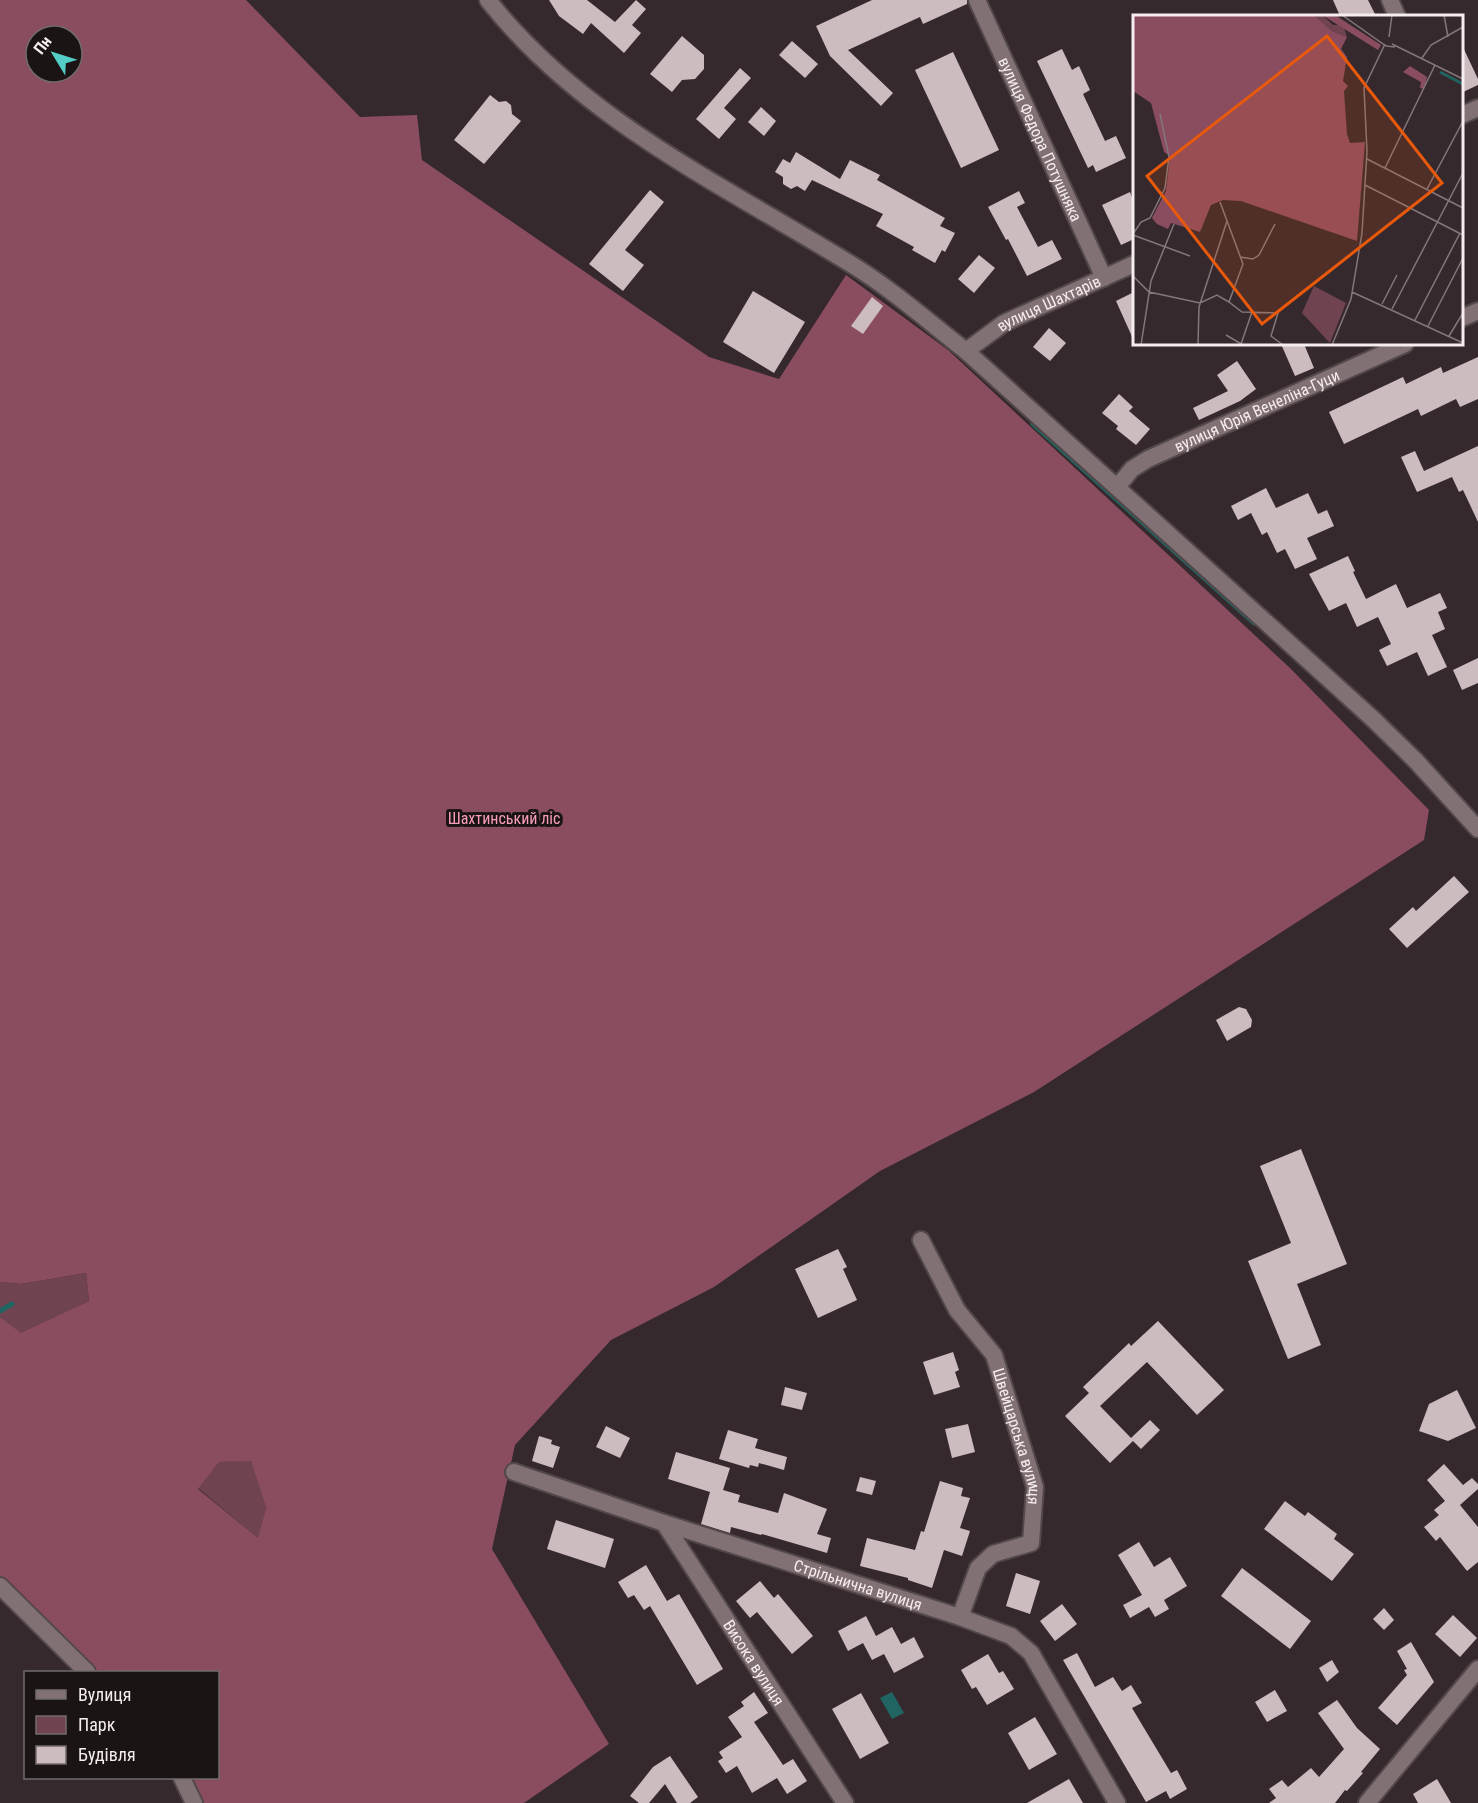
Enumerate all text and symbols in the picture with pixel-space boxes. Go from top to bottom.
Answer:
inset map [1133,15,1463,345]
north arrow [24,24,84,84]
text: Пн [30,32,56,58]
street label: вулиця Федора Потушняка [995,54,1086,224]
street label: вулиця Шахтарів [992,271,1103,335]
street label: вулиця Юрія Венеліна-Гуци [1171,365,1342,456]
park label: Шахтинський ліс [448,809,560,828]
street label: Швейцарська вулиця [989,1366,1044,1505]
street label: Стрільнична вулиця [791,1555,925,1614]
street label: Висока вулиця [719,1616,789,1709]
legend [24,1671,219,1779]
text: Вулиця [78,1684,132,1705]
text: Парк [78,1714,116,1735]
text: Будівля [78,1744,136,1765]

